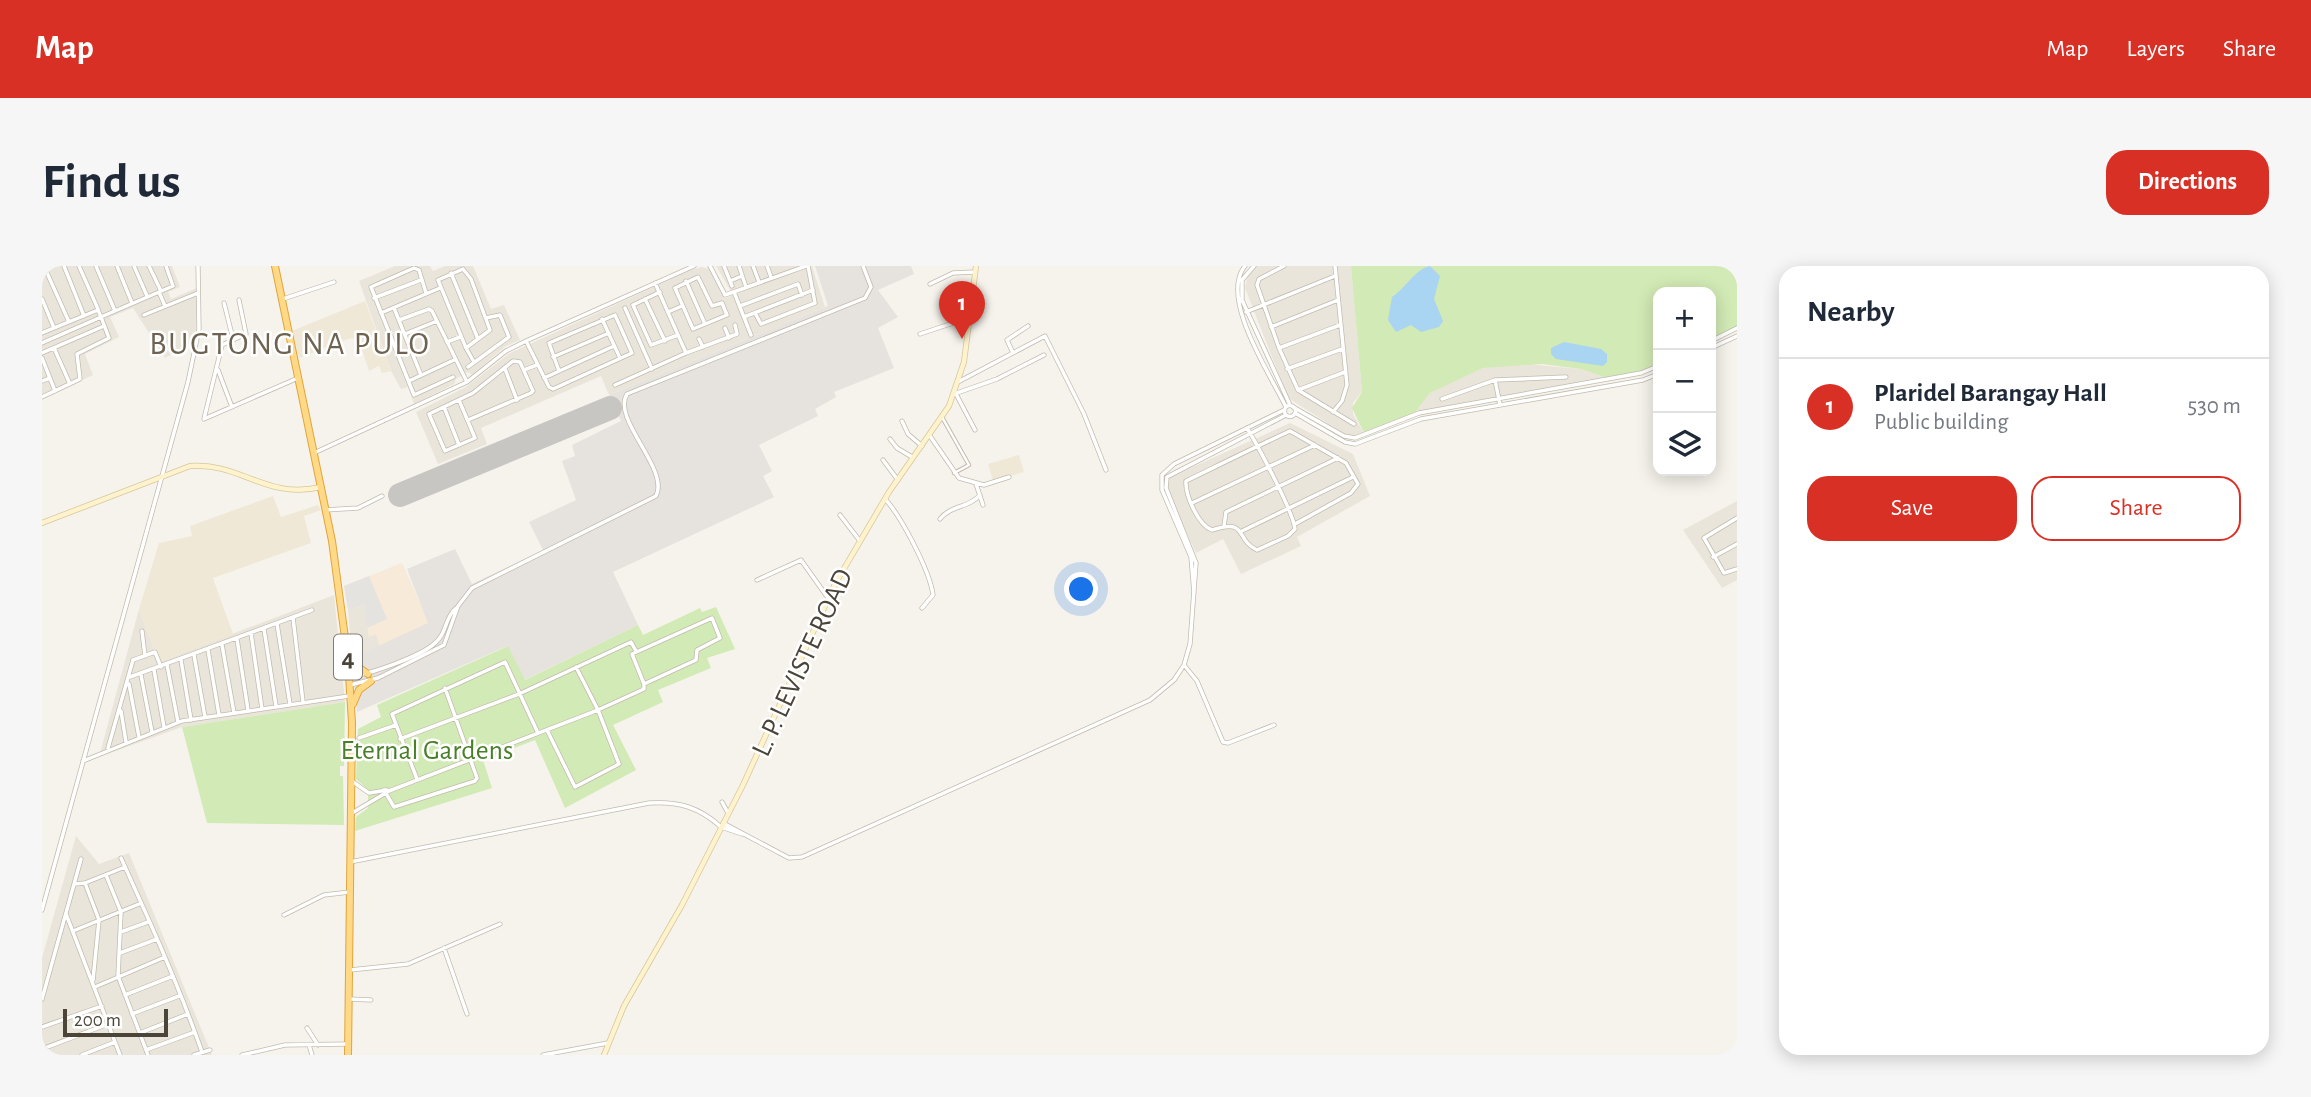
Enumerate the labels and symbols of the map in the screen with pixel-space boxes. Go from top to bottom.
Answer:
pin: 1 [939,281,985,339]
district label: BUGTONG NA PULO [149,328,431,360]
street label: L. P. LEVISTE ROAD [747,565,858,761]
your location [1064,572,1098,606]
road number: 4 [334,634,362,680]
park label: Eternal Gardens [341,737,513,765]
scale bar [63,1006,168,1038]

